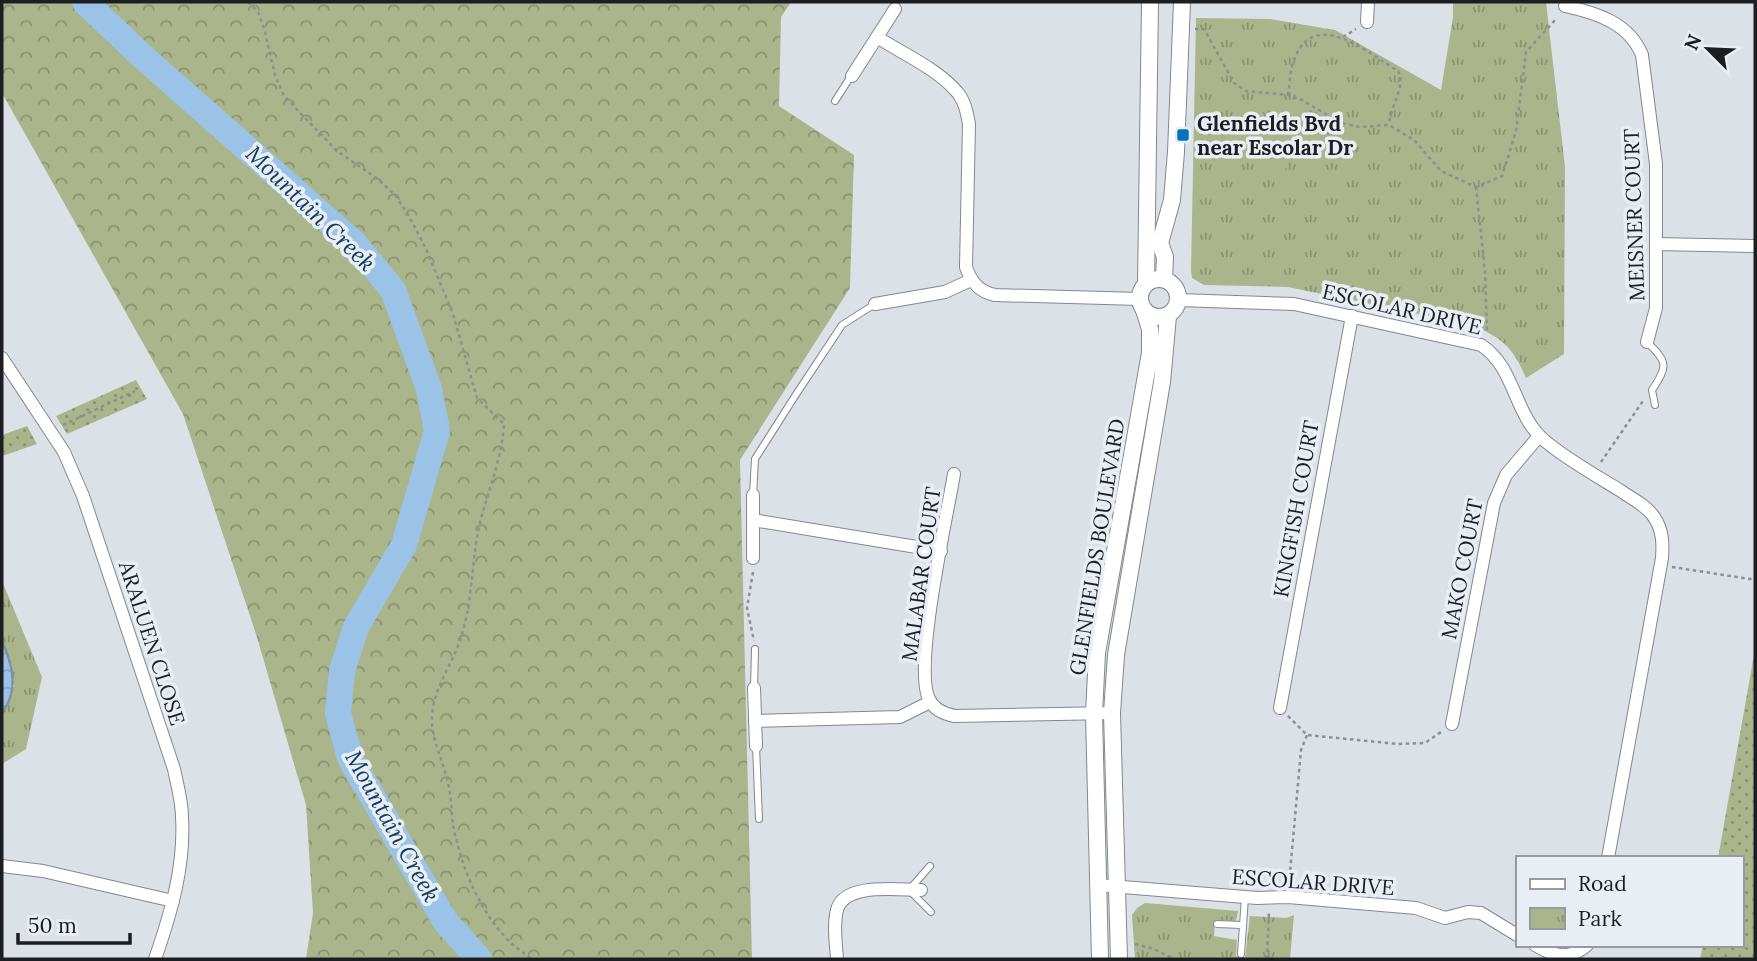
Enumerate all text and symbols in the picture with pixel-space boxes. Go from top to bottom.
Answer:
north arrow [1673,14,1743,84]
text: N [1679,30,1707,54]
place label: Glenfields Bvd near Escolar Dr [1197,110,1353,161]
marker: Glenfields Bvd near Escolar Dr [1175,127,1191,143]
street label: MEISNER COURT [1617,128,1651,302]
water label: Mountain Creek [240,139,382,277]
street label: ESCOLAR DRIVE [1320,278,1484,340]
street label: GLENFIELDS BOULEVARD [1063,417,1131,677]
street label: KINGFISH COURT [1267,418,1325,600]
street label: MALABAR COURT [895,485,947,663]
street label: MAKO COURT [1435,497,1489,641]
street label: ARALUEN CLOSE [112,557,191,728]
water label: Mountain Creek [339,745,447,907]
legend [1516,856,1743,947]
street label: ESCOLAR DRIVE [1231,863,1395,901]
text: Road [1578,870,1627,897]
scale bar [18,902,130,946]
text: Park [1578,905,1622,932]
text: 50 m [28,912,77,939]

